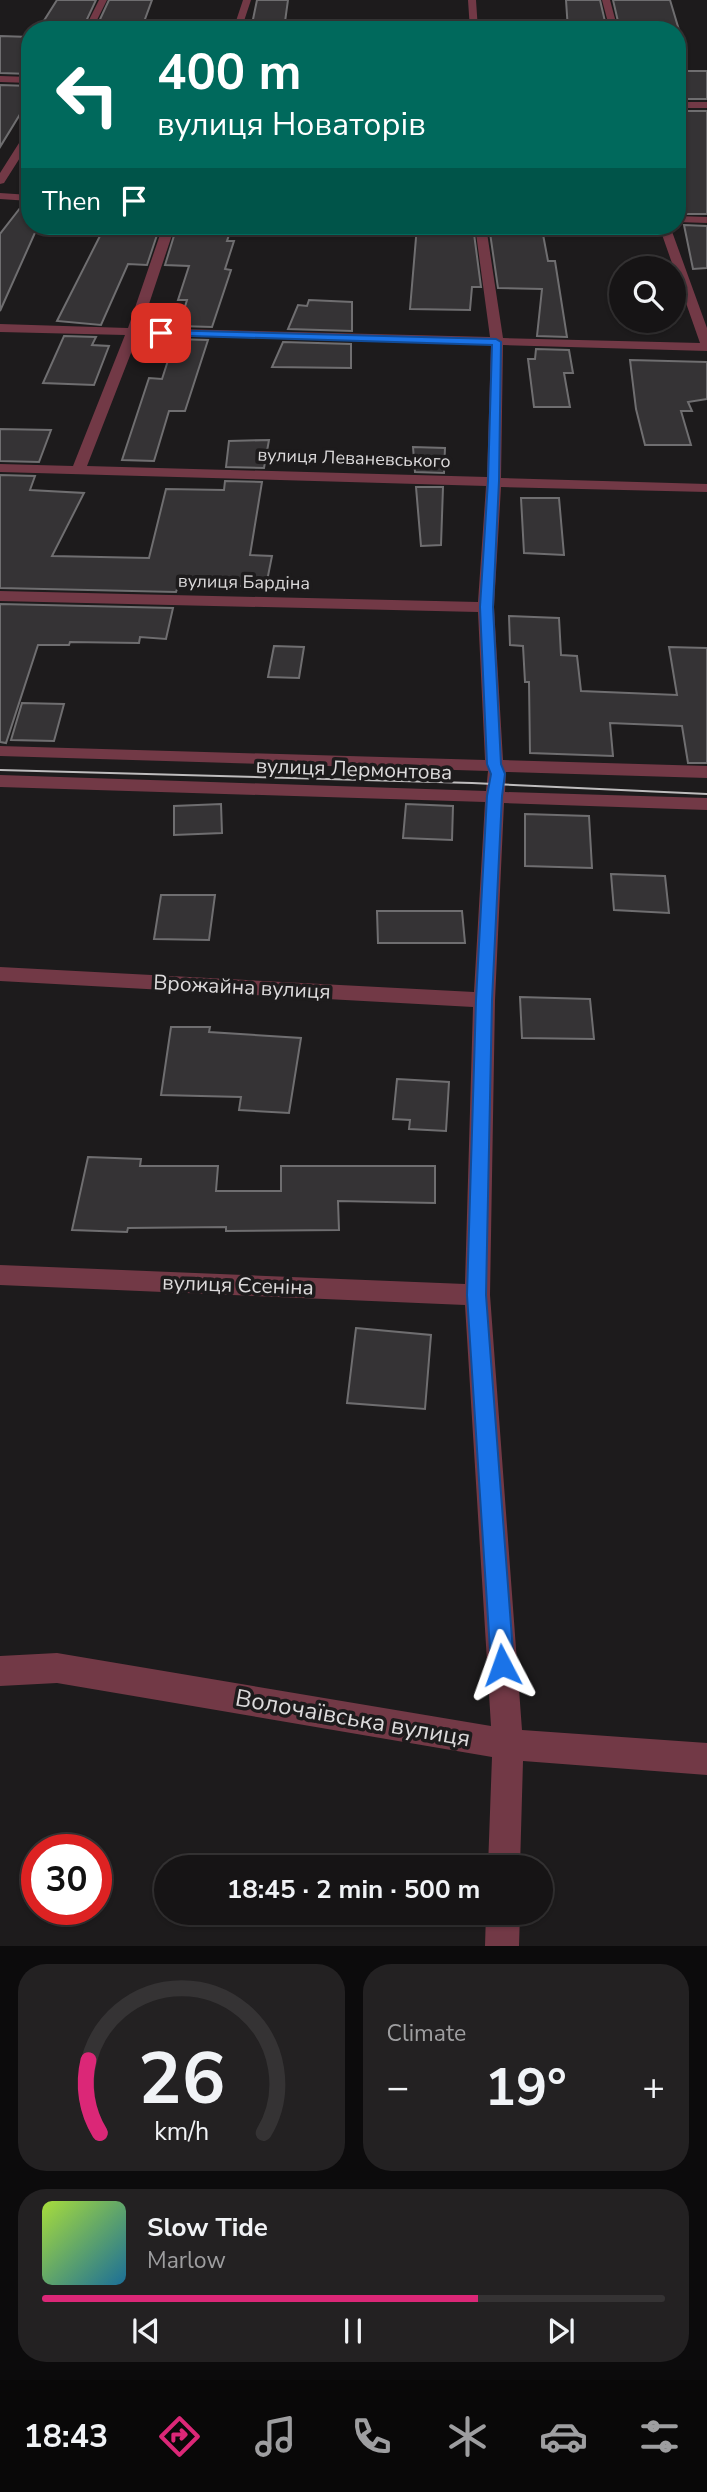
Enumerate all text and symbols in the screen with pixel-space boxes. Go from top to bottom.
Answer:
text: 400 m [157,39,301,106]
icon: left [42,49,133,140]
text: вулиця Новаторів [157,103,426,146]
icon: arrive [115,182,153,220]
text: Then [42,184,101,219]
map controls [609,256,686,333]
button: search [609,256,686,333]
pin [131,303,191,363]
icon: arrive [142,314,180,352]
street label: вулиця Леваневського [257,443,451,473]
street label: вулиця Бардіна [178,569,310,595]
street label: вулиця Лермонтова [255,752,453,786]
street label: Врожайна вулиця [153,968,331,1006]
street label: вулиця Єсеніна [162,1268,314,1302]
position arrow [465,1628,539,1702]
street label: Волочаївська вулиця [233,1682,473,1754]
speed limit sign: 30 [21,1834,112,1925]
text: 18:45 · 2 min · 500 m [227,1872,480,1907]
text: Climate [387,2018,466,2049]
text: 26 [138,2030,225,2130]
text: 19° [485,2052,567,2123]
text: − [387,2062,409,2113]
text: + [642,2062,665,2113]
text: km/h [154,2115,209,2149]
text: Slow Tide [147,2210,268,2245]
text: Marlow [147,2245,226,2276]
icon: previous [127,2312,165,2350]
icon: pause [334,2312,372,2350]
icon: next [542,2312,580,2350]
icon: directions [155,2412,204,2461]
icon: music [251,2412,300,2461]
icon: phone [347,2412,396,2461]
icon: climate [443,2412,492,2461]
icon: car [539,2412,588,2461]
icon: filters [635,2412,684,2461]
text: 18:43 [23,2415,108,2458]

